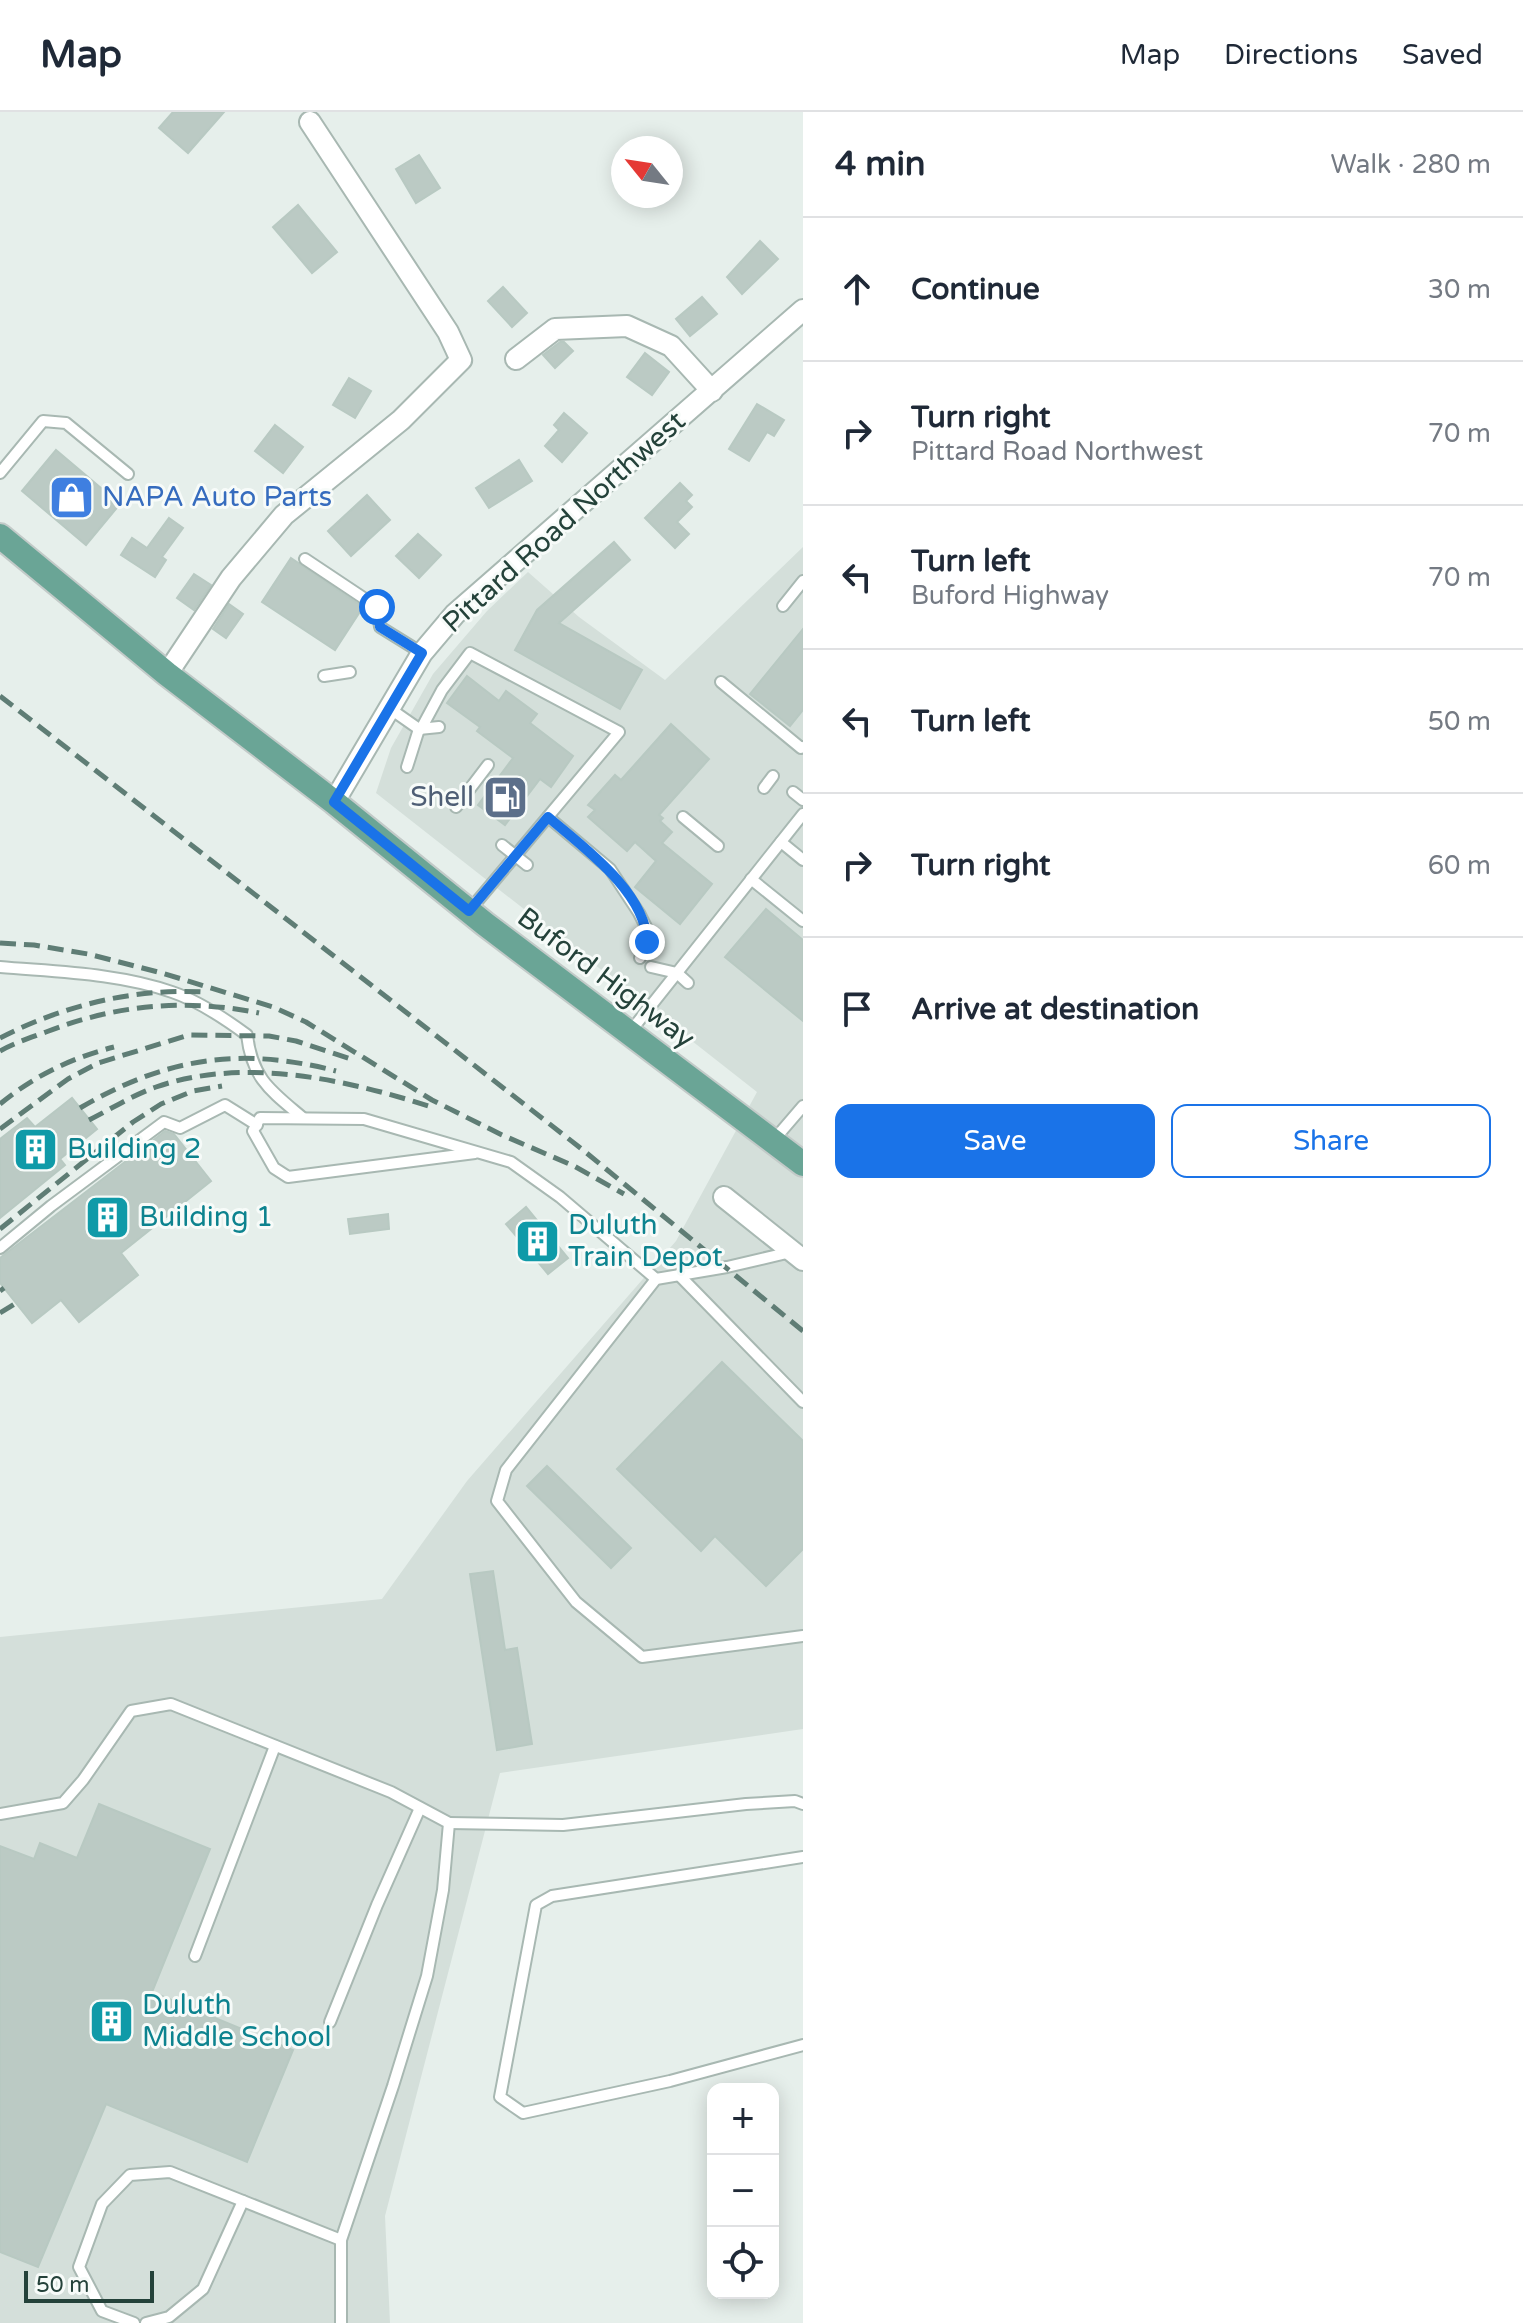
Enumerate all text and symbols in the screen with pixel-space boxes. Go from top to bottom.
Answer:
text: Map [40,32,122,78]
text: Map [1120,38,1180,72]
text: Directions [1224,38,1358,72]
text: Saved [1402,38,1483,72]
north arrow [611,136,683,208]
text: 4 min [835,144,926,185]
text: Walk · 280 m [1331,149,1491,180]
icon: ahead [835,267,879,311]
text: Continue [911,271,1040,308]
text: 30 m [1428,274,1491,305]
text: Turn right [911,399,1051,436]
street label: Pittard Road Northwest [436,404,693,640]
icon: right [835,411,879,455]
text: 70 m [1428,418,1491,449]
text: Pittard Road Northwest [911,436,1203,467]
shop icon: NAPA Auto Parts [47,473,95,521]
place label: NAPA Auto Parts [102,480,332,514]
text: Turn left [911,543,1030,580]
icon: left [835,555,879,599]
text: 70 m [1428,562,1491,593]
text: Buford Highway [911,580,1109,611]
route start [359,589,395,625]
icon: left [835,699,879,743]
text: Turn left [911,703,1030,740]
text: 50 m [1428,706,1491,737]
fuel station icon: Shell [481,773,529,821]
place label: Shell [410,780,474,814]
icon: right [835,843,879,887]
text: Turn right [911,847,1051,884]
text: 60 m [1428,850,1491,881]
street label: Buford Highway [511,900,701,1056]
route end [629,924,665,960]
icon: arrive [835,987,879,1031]
text: Arrive at destination [911,991,1199,1028]
button: Save [835,1104,1155,1178]
button: Share [1171,1104,1491,1178]
building icon: Building 2 [12,1125,60,1173]
place label: Building 2 [67,1132,201,1166]
building icon: Building 1 [84,1193,132,1241]
place label: Building 1 [139,1200,273,1234]
place label: Duluth Train Depot [568,1208,723,1274]
building icon: Duluth Train Depot [513,1217,561,1265]
place label: Duluth Middle School [142,1988,331,2054]
building icon: Duluth Middle School [87,1997,135,2045]
map controls [707,2083,779,2299]
button: + [707,2083,779,2155]
button: − [707,2155,779,2227]
button: locate [707,2227,779,2299]
scale bar [24,2267,154,2303]
text: 50 m [36,2272,90,2298]

